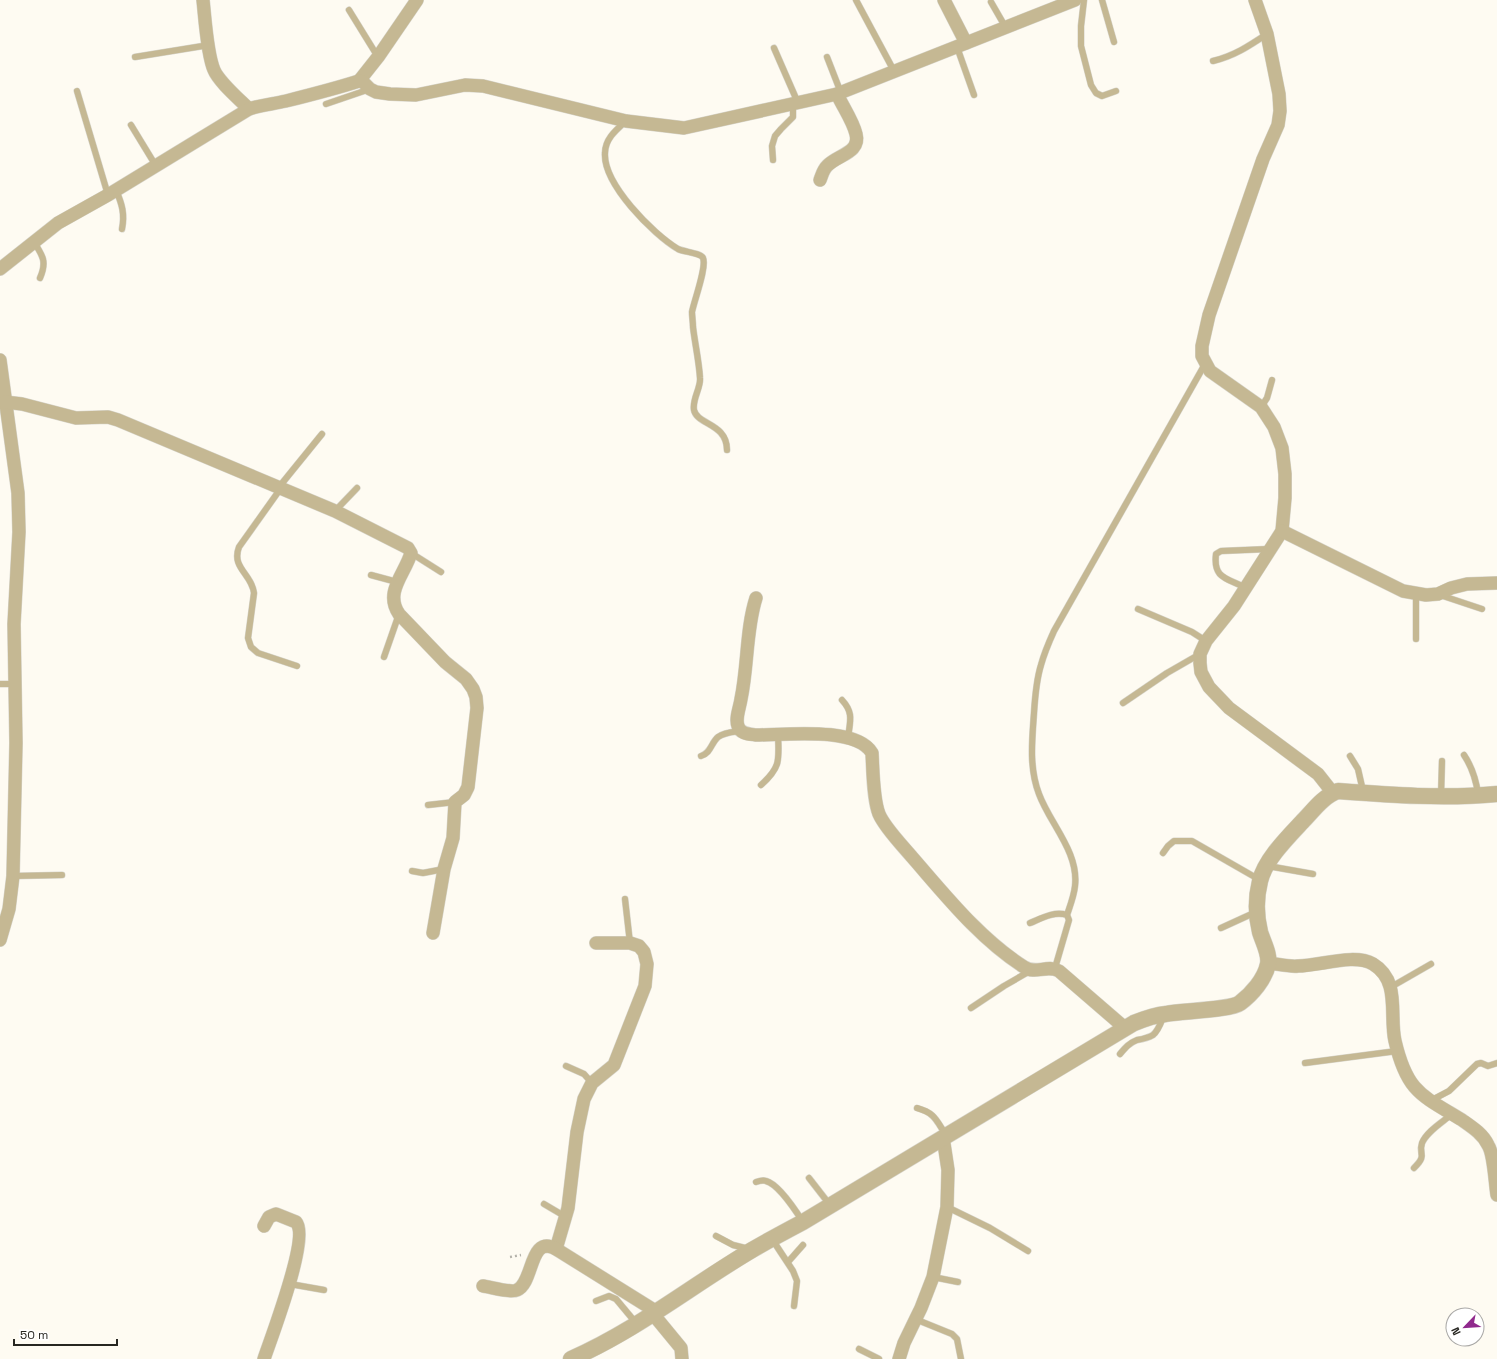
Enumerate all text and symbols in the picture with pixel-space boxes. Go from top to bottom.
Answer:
north arrow [1445,1307,1485,1347]
scale bar [14,1321,117,1347]
text: N [1448,1325,1464,1338]
text: 50 m [20,1327,48,1343]

